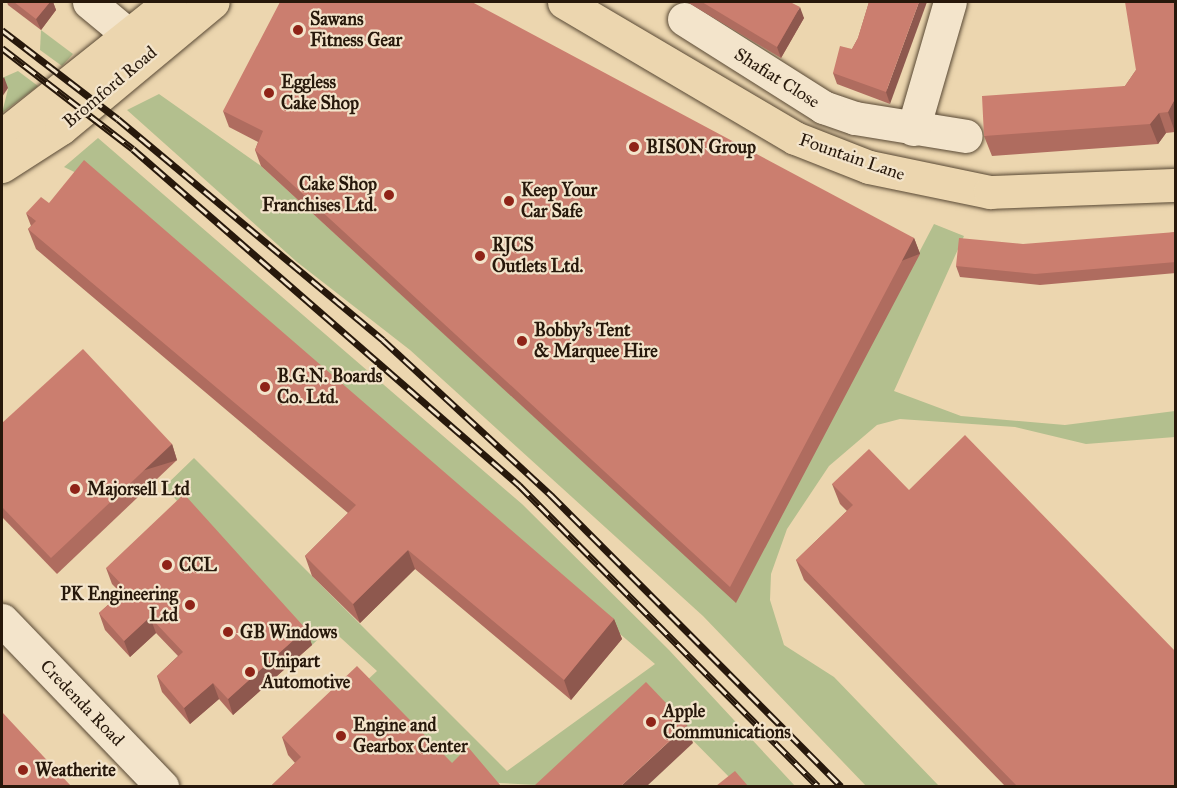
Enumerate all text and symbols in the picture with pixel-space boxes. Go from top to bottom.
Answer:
place label: Sawans Fitness Gear [310,9,402,52]
marker: Sawans Fitness Gear [291,23,305,37]
street label: Bromford Road [59,42,161,132]
street label: Shafiat Close [730,43,824,113]
place label: Eggless Cake Shop [281,72,359,115]
marker: Eggless Cake Shop [262,86,276,100]
street label: Fountain Lane [796,129,908,185]
place label: BISON Group [646,136,756,158]
marker: BISON Group [627,140,641,154]
place label: Cake Shop Franchises Ltd. [262,174,377,216]
place label: Keep Your Car Safe [521,180,597,222]
marker: Cake Shop Franchises Ltd. [382,188,396,202]
marker: Keep Your Car Safe [502,194,516,208]
place label: RJCS Outlets Ltd. [492,235,583,278]
marker: RJCS Outlets Ltd. [473,249,487,263]
place label: Bobby's Tent & Marquee Hire [534,320,658,362]
marker: Bobby's Tent & Marquee Hire [515,334,529,348]
place label: B.G.N. Boards Co. Ltd. [277,366,382,409]
marker: B.G.N. Boards Co. Ltd. [258,380,272,394]
place label: Majorsell Ltd [87,478,190,500]
marker: Majorsell Ltd [68,482,82,496]
place label: CCL [179,554,217,576]
marker: CCL [160,558,174,572]
place label: PK Engineering Ltd [61,584,178,626]
marker: PK Engineering Ltd [183,598,197,612]
place label: GB Windows [240,621,337,643]
marker: GB Windows [221,625,235,639]
place label: Unipart Automotive [262,651,350,694]
street label: Credenda Road [35,655,129,751]
marker: Unipart Automotive [243,665,257,679]
place label: Apple Communications [663,701,791,744]
place label: Engine and Gearbox Center [353,715,468,758]
marker: Apple Communications [644,715,658,729]
marker: Engine and Gearbox Center [334,729,348,743]
place label: Weatherite [35,759,116,781]
marker: Weatherite [16,763,30,777]

